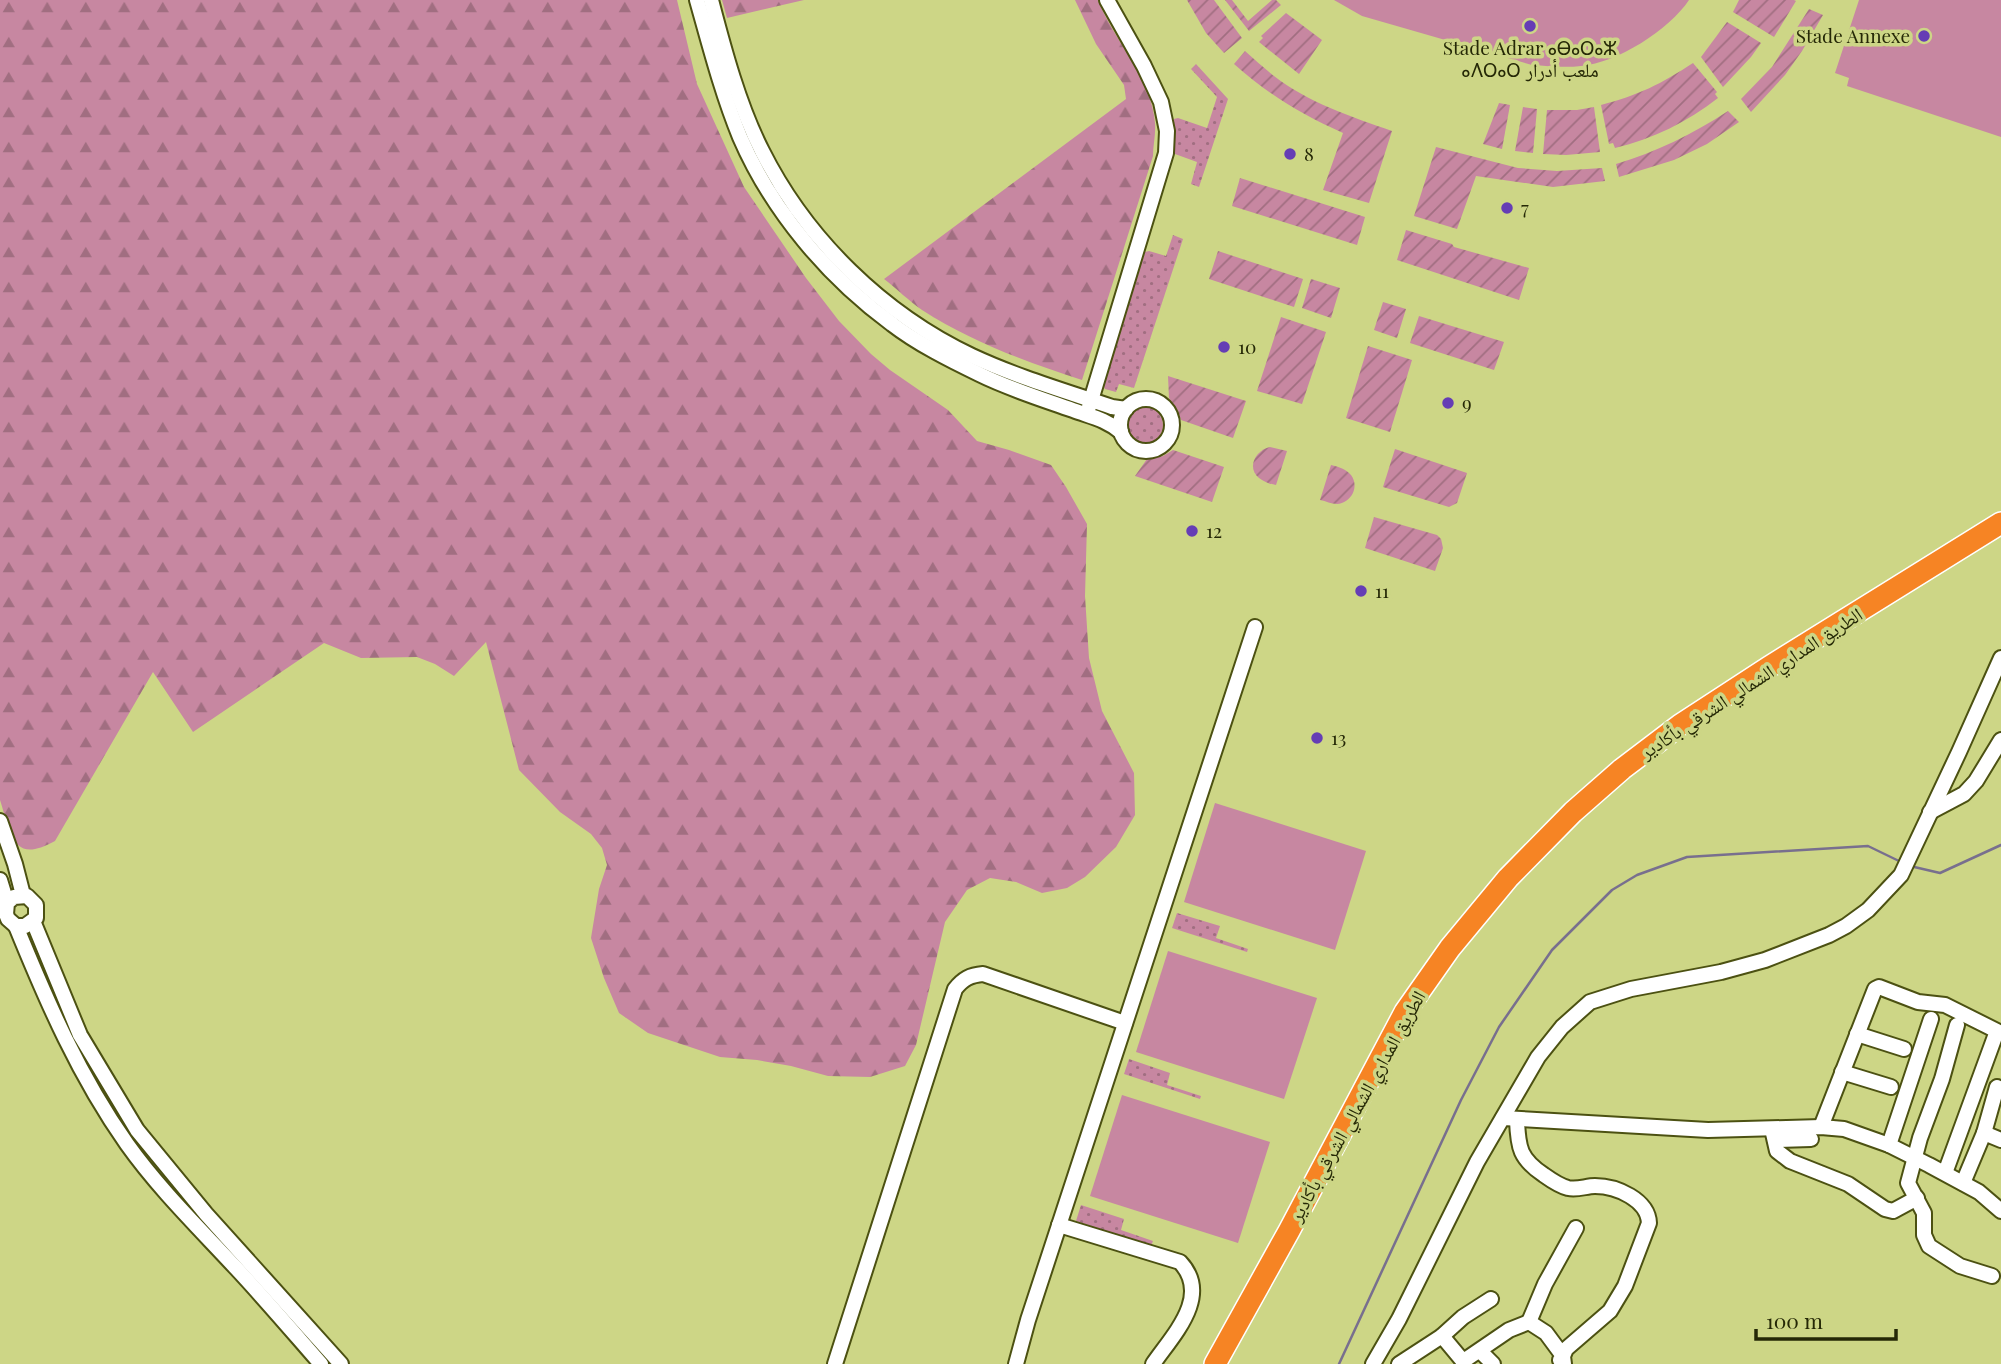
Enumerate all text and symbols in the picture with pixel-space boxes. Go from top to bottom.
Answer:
marker: Stade Adrar ⴰⴱⴰⵔⴰⵣ ⴰⴷⵔⴰⵔ ملعب أدرار [1522,18,1538,34]
place label: Stade Annexe [1796,22,1910,48]
marker: Stade Annexe [1916,28,1932,44]
place label: Stade Adrar ⴰⴱⴰⵔⴰⵣ ⴰⴷⵔⴰⵔ ملعب أدرار [1443,34,1617,82]
place label: 8 [1304,140,1314,166]
marker: 8 [1282,146,1298,162]
place label: 7 [1521,194,1529,220]
marker: 7 [1499,200,1515,216]
place label: 10 [1238,333,1256,359]
marker: 10 [1216,339,1232,355]
place label: 9 [1462,389,1472,415]
marker: 9 [1440,395,1456,411]
place label: 12 [1206,517,1222,543]
marker: 12 [1184,523,1200,539]
place label: 11 [1375,577,1389,603]
marker: 11 [1353,583,1369,599]
street label: الطريق المداري الشمالي الشرقي بأكادير [1633,600,1869,768]
place label: 13 [1331,724,1346,750]
marker: 13 [1309,730,1325,746]
street label: الطريق المداري الشمالي الشرقي بأكادير [1281,985,1434,1228]
scale bar [1756,1298,1896,1342]
text: 100 m [1766,1306,1823,1334]

